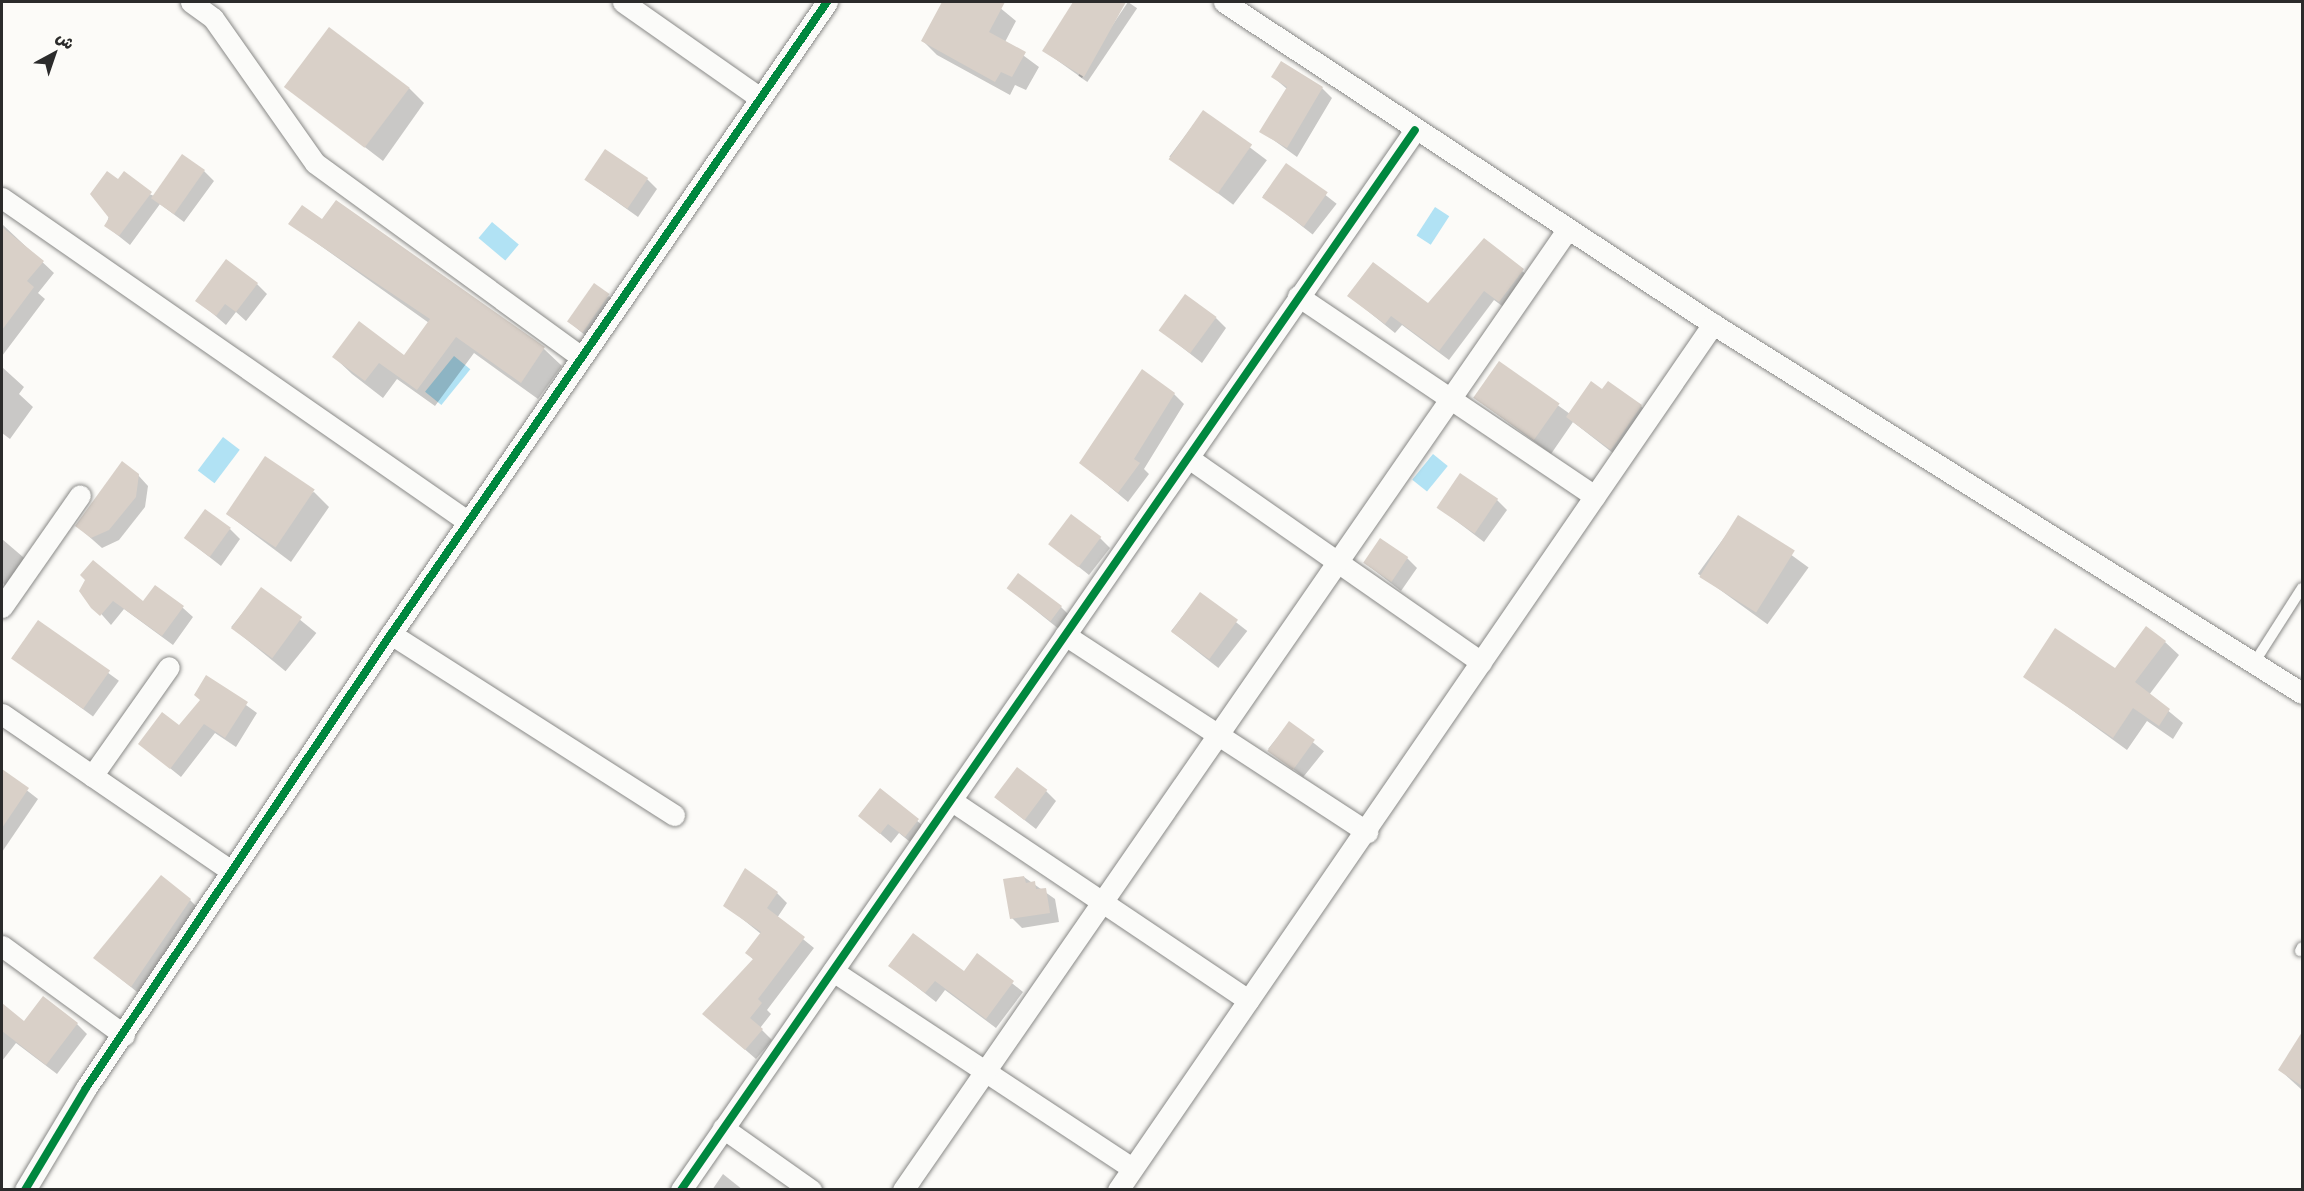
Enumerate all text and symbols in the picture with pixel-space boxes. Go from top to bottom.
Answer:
north arrow [24,24,84,84]
text: ش [52,26,79,54]

